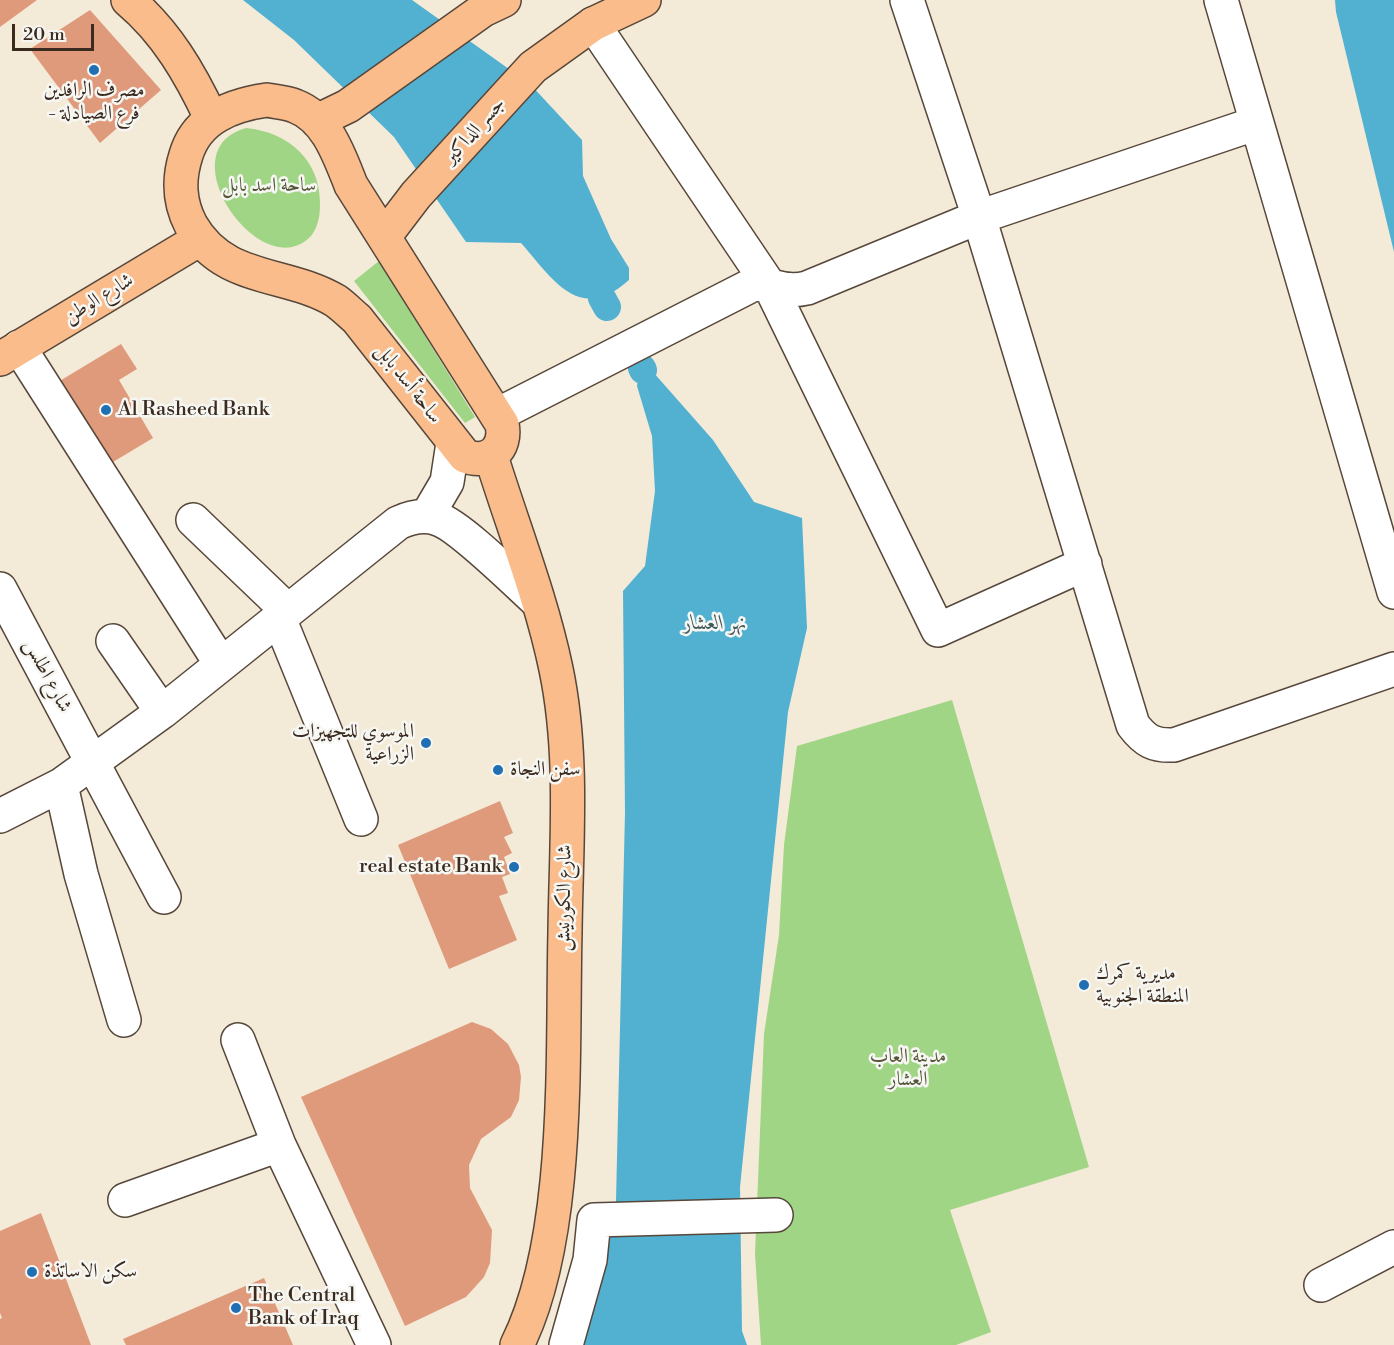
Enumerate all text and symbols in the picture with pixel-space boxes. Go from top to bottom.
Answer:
scale bar [15,12,98,50]
text: 20 m [23,23,65,46]
marker: مصرف الرافدين - فرع الصيادلة [87,63,101,77]
place label: مصرف الرافدين - فرع الصيادلة [43,79,145,126]
street label: جسر الداكير [439,93,511,169]
park label: ساحة اسد بابل [222,174,316,198]
street label: شارع الوطن [60,269,138,329]
street label: ساحة أسد بابل [369,339,447,429]
place label: Al Rasheed Bank [118,398,269,422]
marker: Al Rasheed Bank [99,403,113,417]
water label: نهر العشار [683,611,747,637]
street label: شارع اطلس [18,635,76,717]
place label: الموسوي للتجهيزات الزراعية [292,720,414,767]
marker: الموسوي للتجهيزات الزراعية [419,736,433,750]
place label: سفن النجاة [510,758,581,782]
marker: سفن النجاة [491,763,505,777]
street label: شارع الكورنيش [552,844,578,952]
place label: real estate Bank [359,855,502,879]
marker: real estate Bank [507,860,521,874]
place label: مديرية كمرك المنطقة الجنوبية [1096,962,1189,1009]
marker: مديرية كمرك المنطقة الجنوبية [1077,978,1091,992]
park label: مدينة العاب العشار [870,1045,946,1092]
place label: سكن الاساتذة [44,1260,137,1284]
marker: سكن الاساتذة [25,1265,39,1279]
place label: The Central Bank of Iraq [248,1284,359,1331]
marker: The Central Bank of Iraq [229,1301,243,1315]

